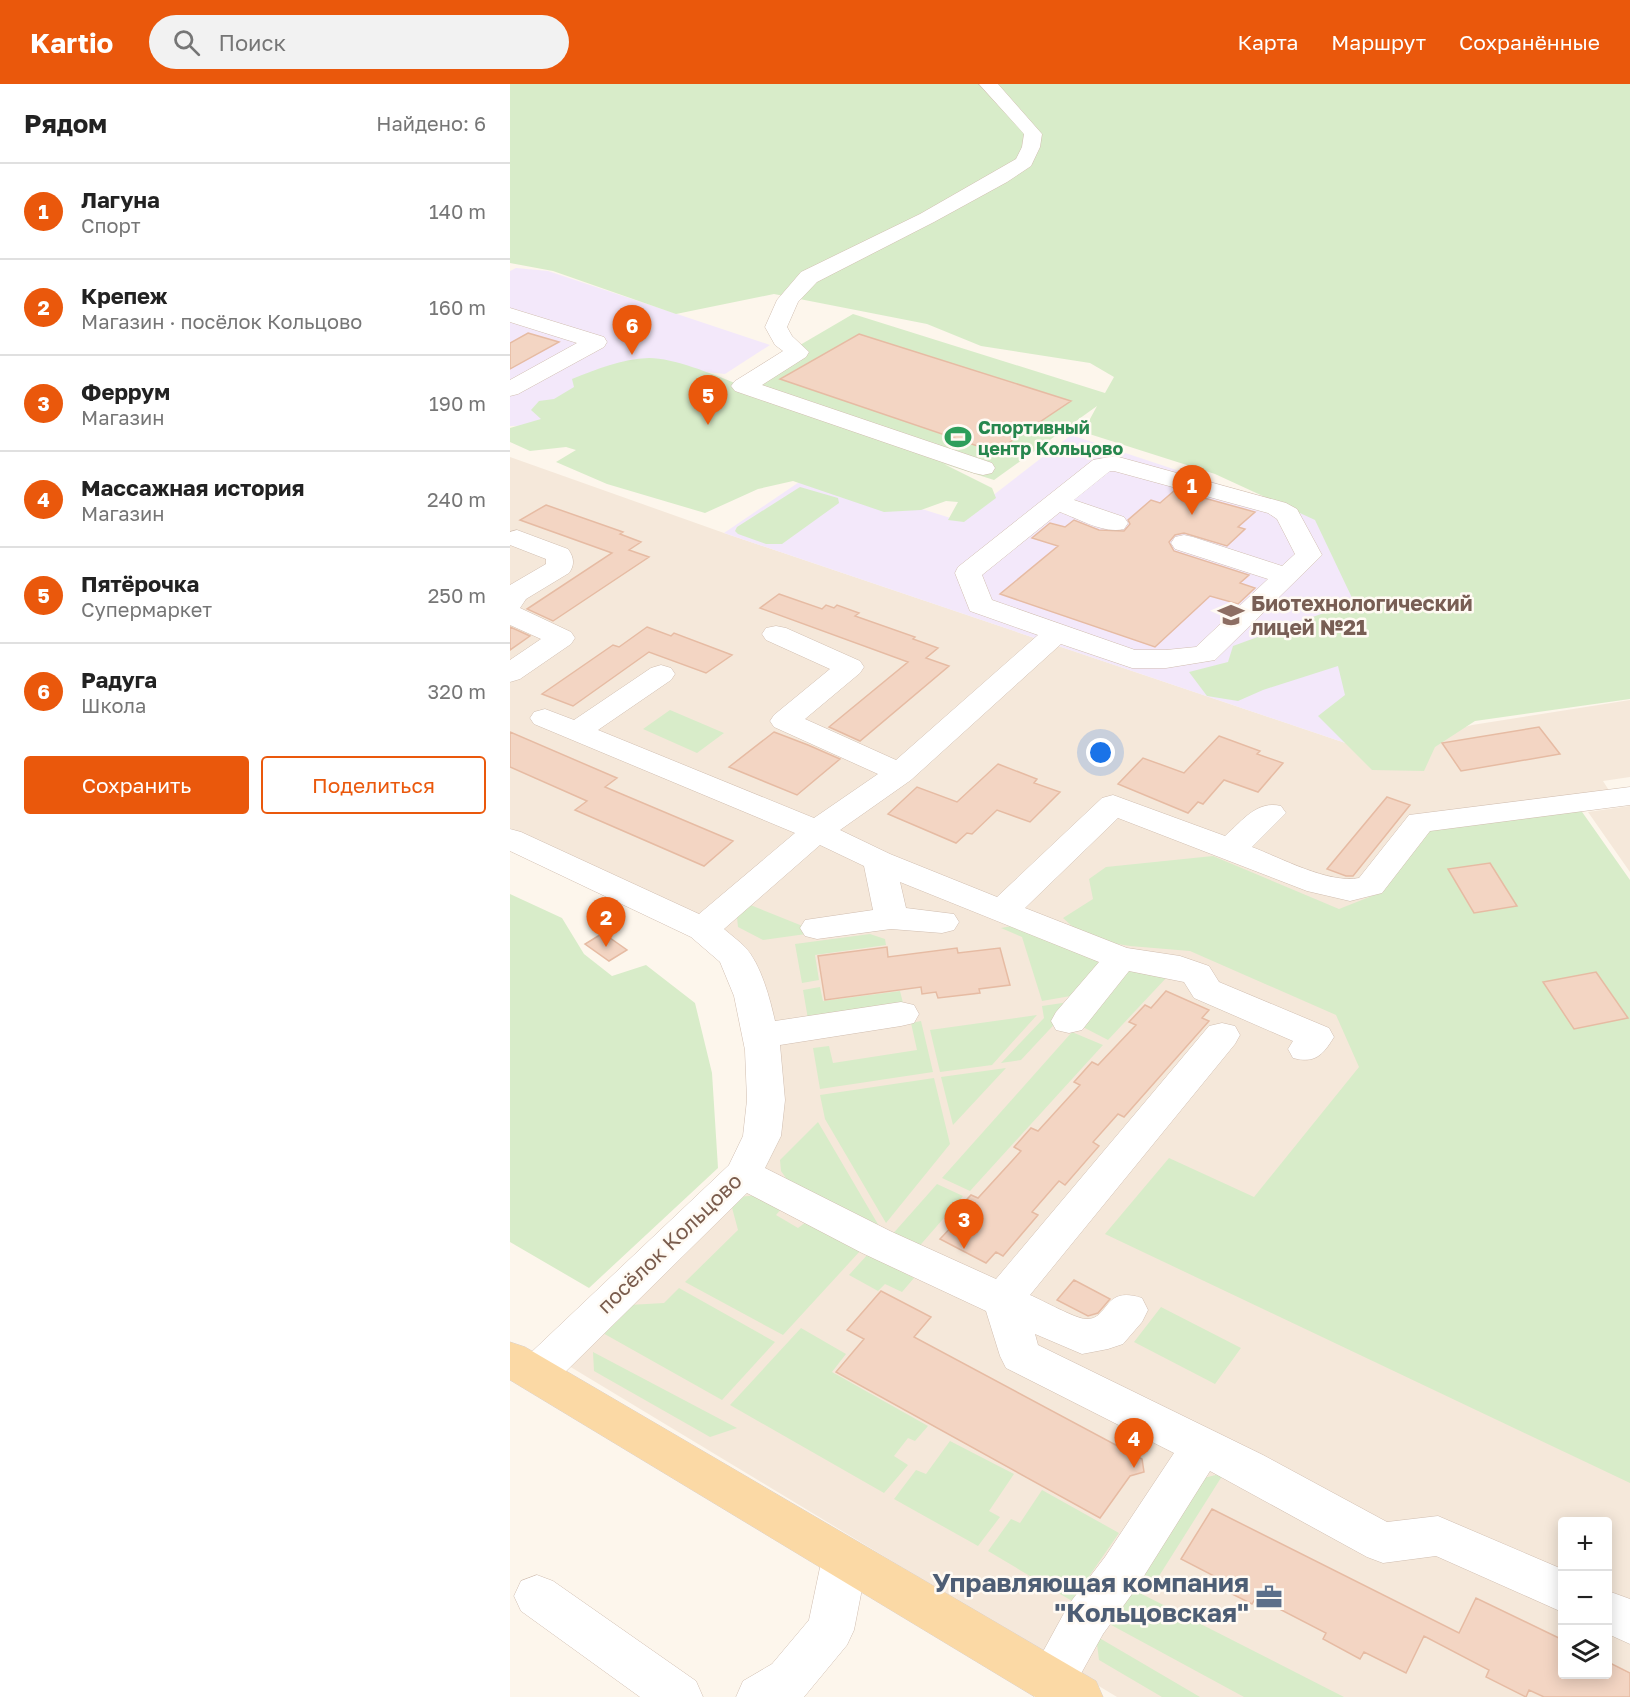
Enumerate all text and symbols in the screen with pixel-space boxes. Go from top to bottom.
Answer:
search box [149,15,569,69]
text: Kartio [30,26,113,59]
icon: search [170,26,203,59]
text: Поиск [218,29,286,56]
text: Карта [1237,29,1298,55]
text: Маршрут [1331,29,1426,55]
text: Сохранённые [1459,29,1600,55]
text: Рядом [24,108,107,139]
text: Найдено: 6 [376,111,486,135]
text: Лагуна [81,186,160,213]
text: 1 [38,199,49,223]
text: 140 m [429,199,486,223]
text: Спорт [81,213,141,237]
text: Крепеж [81,282,167,309]
text: 2 [37,295,50,319]
text: 160 m [429,295,486,319]
pin: 6 [612,306,652,355]
text: Магазин · посёлок Кольцово [81,309,362,333]
pin: 5 [688,376,728,425]
text: Феррум [81,378,170,405]
text: 3 [37,391,50,415]
text: 190 m [429,391,486,415]
text: Магазин [81,405,165,429]
place label: Спортивный центр Кольцово [978,416,1123,459]
sports icon: Спортивный центр Кольцово [943,422,973,452]
pin: 1 [1172,466,1212,515]
text: Массажная история [81,474,304,501]
text: 4 [37,487,50,511]
text: 240 m [427,487,486,511]
text: Магазин [81,501,165,525]
text: Пятёрочка [81,570,199,597]
text: 5 [37,583,50,607]
text: 250 m [428,583,486,607]
place label: Биотехнологический лицей №21 [1251,590,1473,640]
text: Супермаркет [81,597,212,621]
school or university icon: Биотехнологический лицей №21 [1216,600,1246,630]
text: Радуга [81,666,157,693]
text: 6 [37,679,50,703]
text: 320 m [428,679,486,703]
text: Школа [81,693,146,717]
your location [1086,738,1115,767]
button: Сохранить [24,756,249,814]
button: Поделиться [261,756,486,814]
pin: 2 [586,898,626,947]
street label: посёлок Кольцово [591,1167,747,1319]
pin: 3 [944,1200,984,1249]
pin: 4 [1114,1418,1154,1468]
map controls [1558,1517,1612,1679]
button: + [1558,1517,1612,1571]
place label: Управляющая компания "Кольцовская" [932,1567,1249,1628]
button: − [1558,1571,1612,1625]
office icon: Управляющая компания "Кольцовская" [1254,1582,1284,1612]
button: layers [1558,1625,1612,1679]

